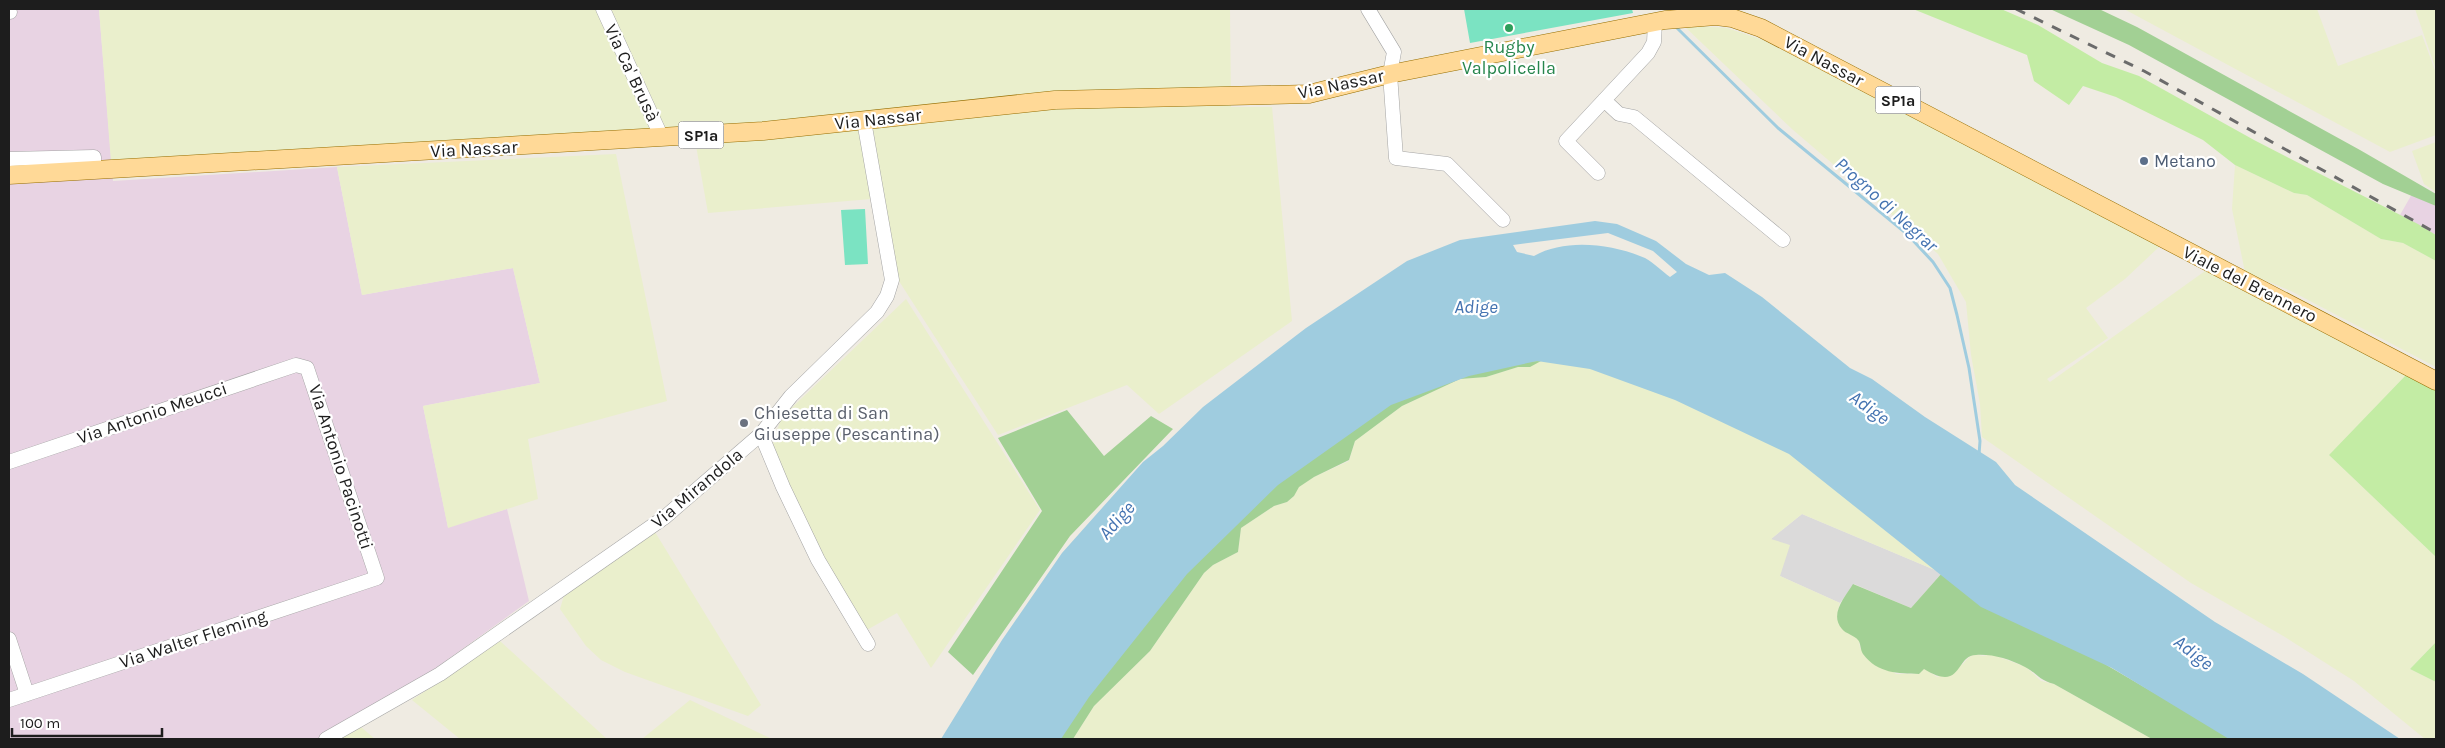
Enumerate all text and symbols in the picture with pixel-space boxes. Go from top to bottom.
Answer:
street label: Via Ca' Brusà [600,21,664,125]
marker: Rugby Valpolicella [1503,22,1515,34]
street label: Via Nassar [1780,31,1868,91]
place label: Rugby Valpolicella [1462,36,1556,79]
street label: Via Nassar [1296,64,1386,104]
road number: SP1a [1876,86,1920,114]
street label: Via Nassar [833,103,923,134]
road number: SP1a [678,122,724,148]
street label: Via Nassar [430,136,519,162]
place label: Metano [2154,150,2216,172]
water label: Progno di Negrar [1830,153,1943,258]
marker: Metano [2138,155,2150,167]
street label: Viale del Brennero [2179,241,2321,327]
water label: Adige [1454,296,1498,318]
street label: Via Antonio Meucci [74,377,230,449]
street label: Via Antonio Pacinotti [304,382,378,552]
water label: Adige [1845,386,1894,430]
place label: Chiesetta di San Giuseppe (Pescantina) [754,402,940,445]
marker: Chiesetta di San Giuseppe (Pescantina) [738,417,750,429]
street label: Via Mirandola [647,443,747,533]
water label: Adige [1094,497,1140,544]
street label: Via Walter Fleming [116,605,270,673]
water label: Adige [2169,631,2217,675]
scale bar [12,706,162,738]
text: 100 m [20,714,60,732]

